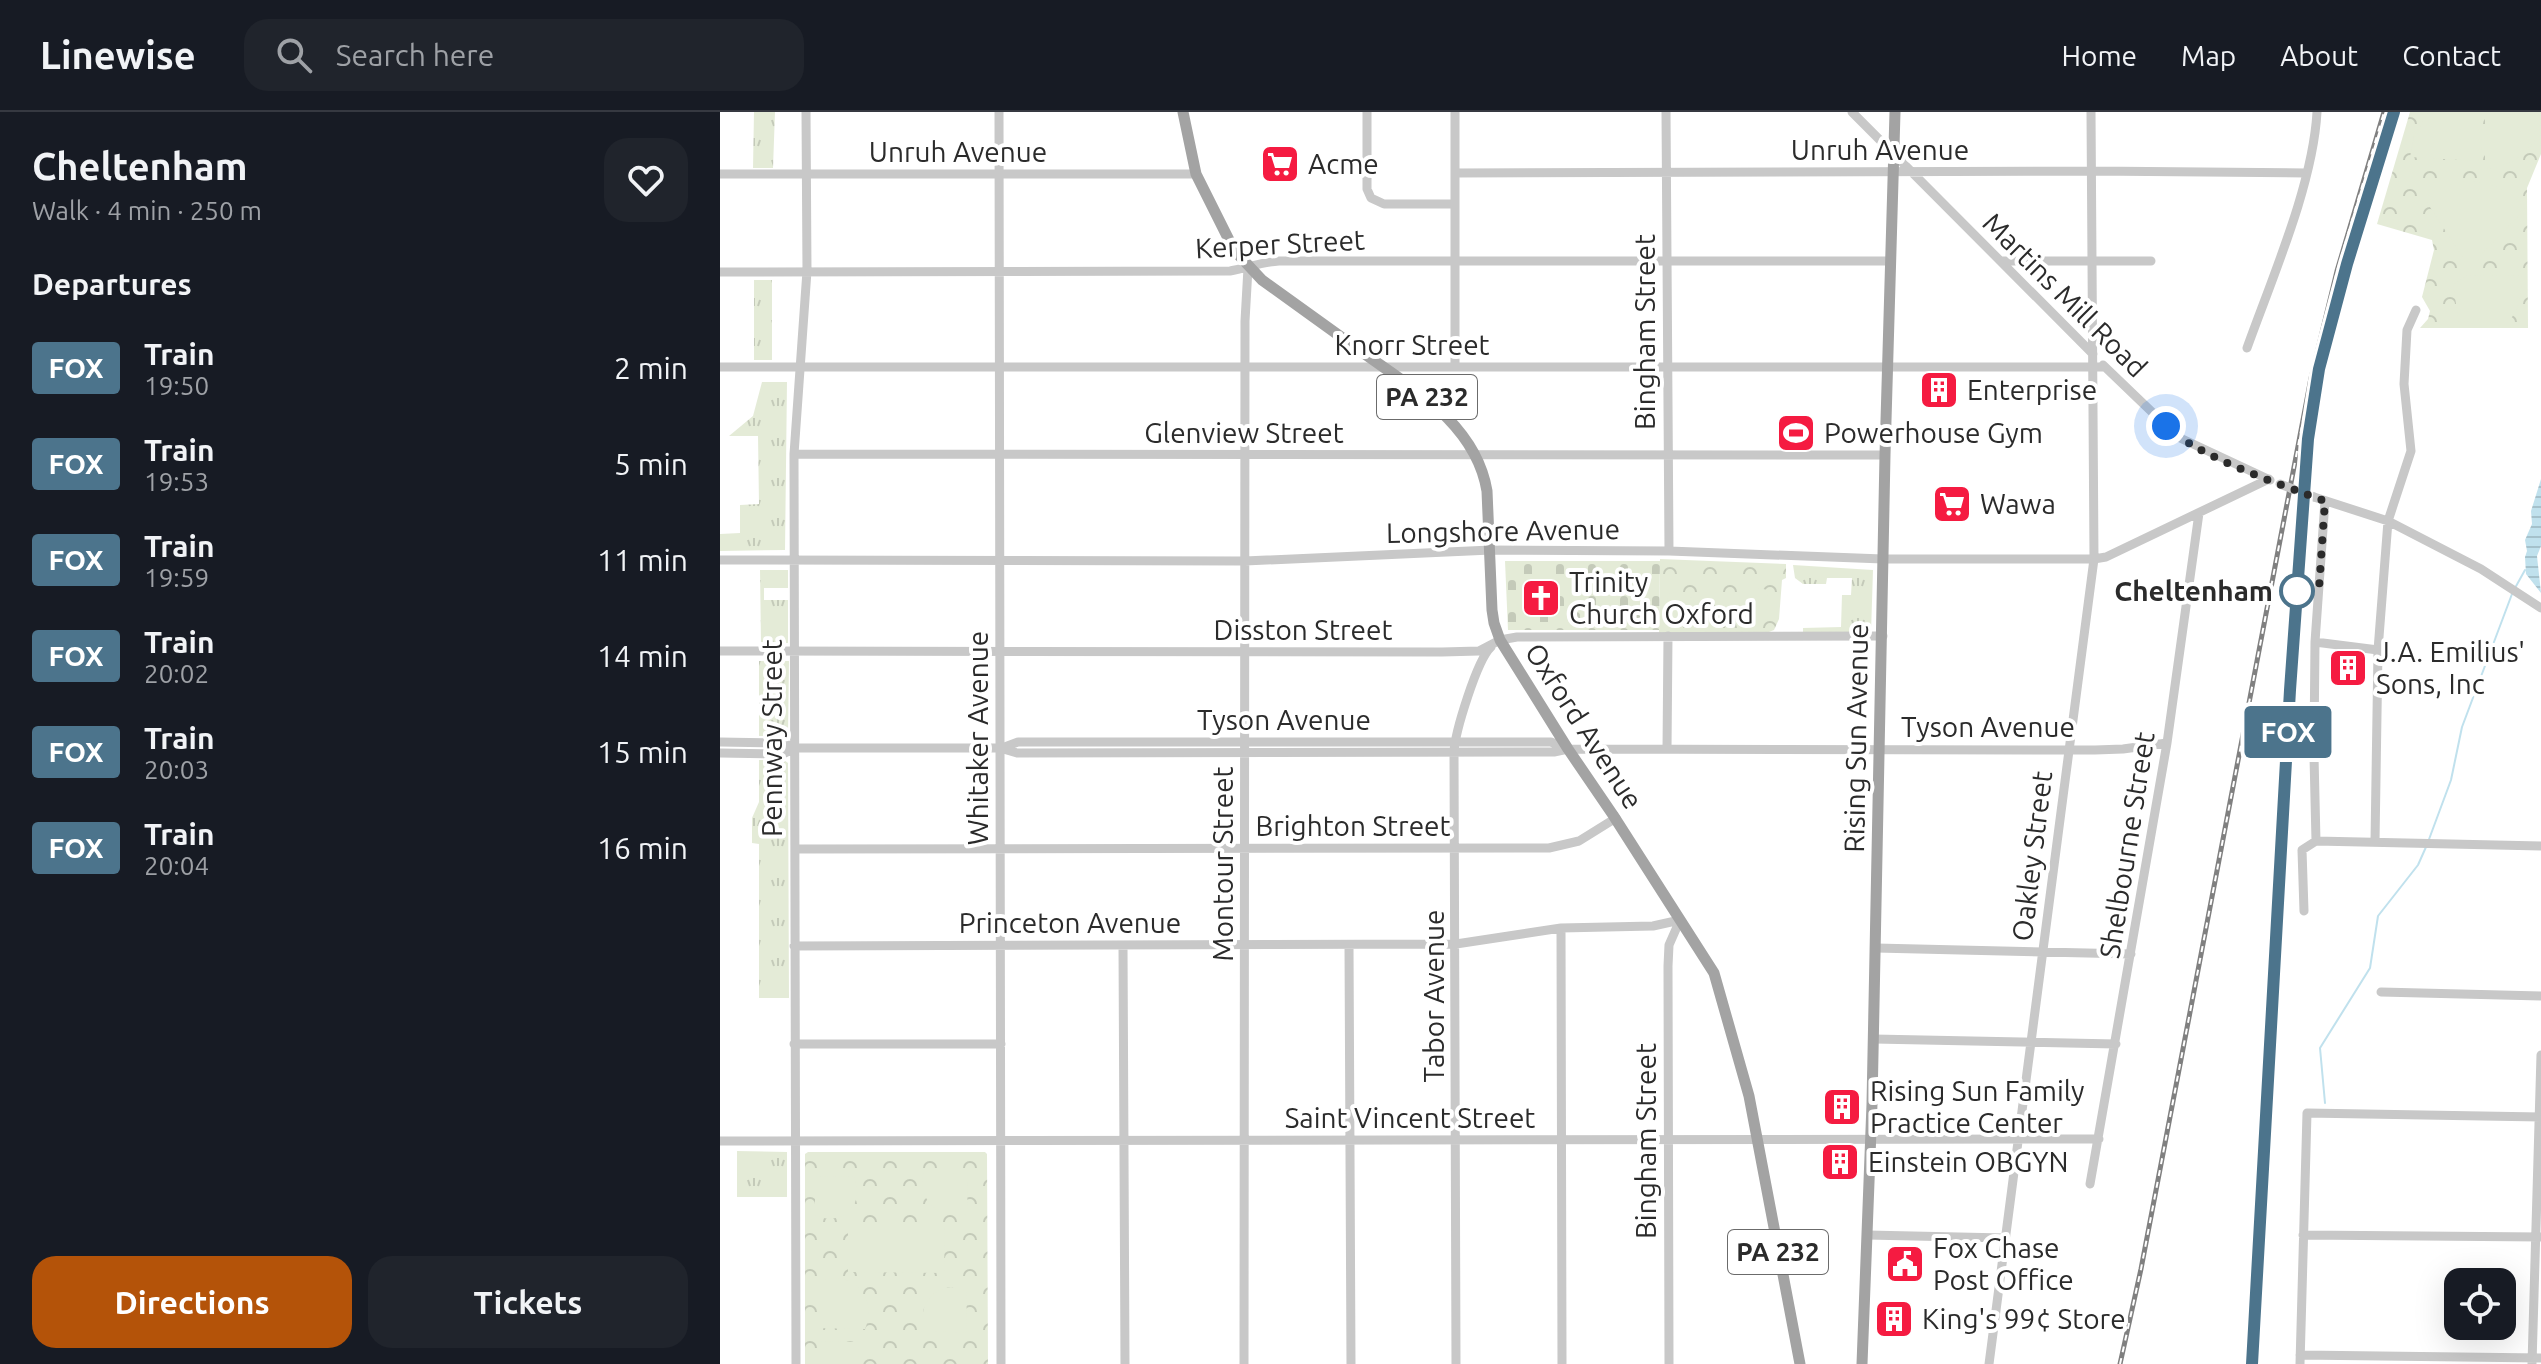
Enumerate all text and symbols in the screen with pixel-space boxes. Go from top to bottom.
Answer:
search box [244,19,804,91]
icon: search [272,33,316,77]
text: Linewise [40,34,196,76]
text: Search here [336,38,494,72]
text: Home [2062,40,2137,71]
text: Map [2181,40,2236,71]
text: About [2280,40,2358,71]
text: Contact [2402,40,2501,71]
street label: Unruh Avenue [1791,134,1969,165]
street label: Unruh Avenue [869,136,1047,167]
button: heart [604,138,688,222]
supermarket icon: Acme [1259,143,1301,185]
text: Cheltenham [32,145,247,187]
place label: Acme [1308,148,1379,179]
text: Walk · 4 min · 250 m [32,196,262,225]
street label: Martins Mill Road [1977,206,2154,383]
street label: Kerper Street [1194,224,1366,263]
street label: Bingham Street [1629,234,1660,430]
text: Departures [32,267,192,301]
street label: Knorr Street [1334,329,1490,360]
text: Train [144,337,214,371]
text: 2 min [614,351,688,385]
text: FOX [48,352,104,383]
building icon: Enterprise [1918,369,1960,411]
text: 19:50 [144,371,209,400]
place label: Enterprise [1967,374,2097,405]
road number: PA 232 [1377,375,1477,419]
your location [2146,406,2186,446]
sports icon: Powerhouse Gym [1775,412,1817,454]
street label: Glenview Street [1144,417,1344,448]
place label: Powerhouse Gym [1824,417,2043,448]
text: Train [144,433,214,467]
text: 5 min [614,447,688,481]
text: FOX [48,448,104,479]
text: 19:53 [144,467,209,496]
supermarket icon: Wawa [1931,483,1973,525]
place label: Wawa [1980,488,2056,519]
street label: Longshore Avenue [1386,513,1620,548]
text: Train [144,529,214,563]
text: 11 min [597,543,688,577]
text: FOX [48,544,104,575]
text: 19:59 [144,563,209,592]
place label: Trinity Church Oxford [1569,566,1754,629]
marker: Cheltenham [2280,574,2314,608]
place label: Cheltenham [2114,575,2273,606]
church icon: Trinity Church Oxford [1520,577,1562,619]
street label: Disston Street [1214,614,1392,645]
street label: Rising Sun Avenue [1838,623,1873,853]
text: Train [144,625,214,659]
street label: Whitaker Avenue [962,631,993,845]
place label: J.A. Emilius' Sons, Inc [2376,636,2525,699]
street label: Oxford Avenue [1520,637,1649,814]
text: 14 min [597,639,688,673]
street label: Pennway Street [756,639,787,837]
text: FOX [48,640,104,671]
building icon: J.A. Emilius' Sons, Inc [2327,647,2369,689]
text: 20:02 [144,659,209,688]
street label: Tyson Avenue [1197,704,1371,735]
line badge: FOX [2242,706,2334,758]
street label: Tyson Avenue [1901,711,2075,742]
text: FOX [2260,716,2316,747]
text: Train [144,721,214,755]
street label: Shelbourne Street [2093,729,2160,960]
text: 15 min [597,735,688,769]
text: FOX [48,736,104,767]
text: 20:03 [144,755,209,784]
street label: Montour Street [1207,766,1238,962]
street label: Oakley Street [2006,769,2057,943]
street label: Brighton Street [1255,810,1451,841]
text: Train [144,817,214,851]
text: 16 min [597,831,688,865]
text: FOX [48,832,104,863]
text: 20:04 [144,851,209,880]
street label: Princeton Avenue [959,907,1181,938]
street label: Tabor Avenue [1418,910,1449,1083]
street label: Bingham Street [1630,1043,1661,1239]
place label: Rising Sun Family Practice Center [1870,1075,2085,1138]
building icon: Rising Sun Family Practice Center [1821,1086,1863,1128]
street label: Saint Vincent Street [1285,1102,1535,1133]
building icon: Einstein OBGYN [1819,1141,1861,1183]
place label: Einstein OBGYN [1868,1146,2068,1177]
road number: PA 232 [1728,1230,1828,1274]
place label: Fox Chase Post Office [1933,1232,2074,1295]
public building icon: Fox Chase Post Office [1884,1243,1926,1285]
button: Directions [32,1256,352,1348]
button: Tickets [368,1256,688,1348]
map controls [2444,1268,2516,1340]
button: locate [2444,1268,2516,1340]
building icon: King's 99¢ Store [1873,1298,1915,1340]
place label: King's 99¢ Store [1922,1303,2126,1334]

